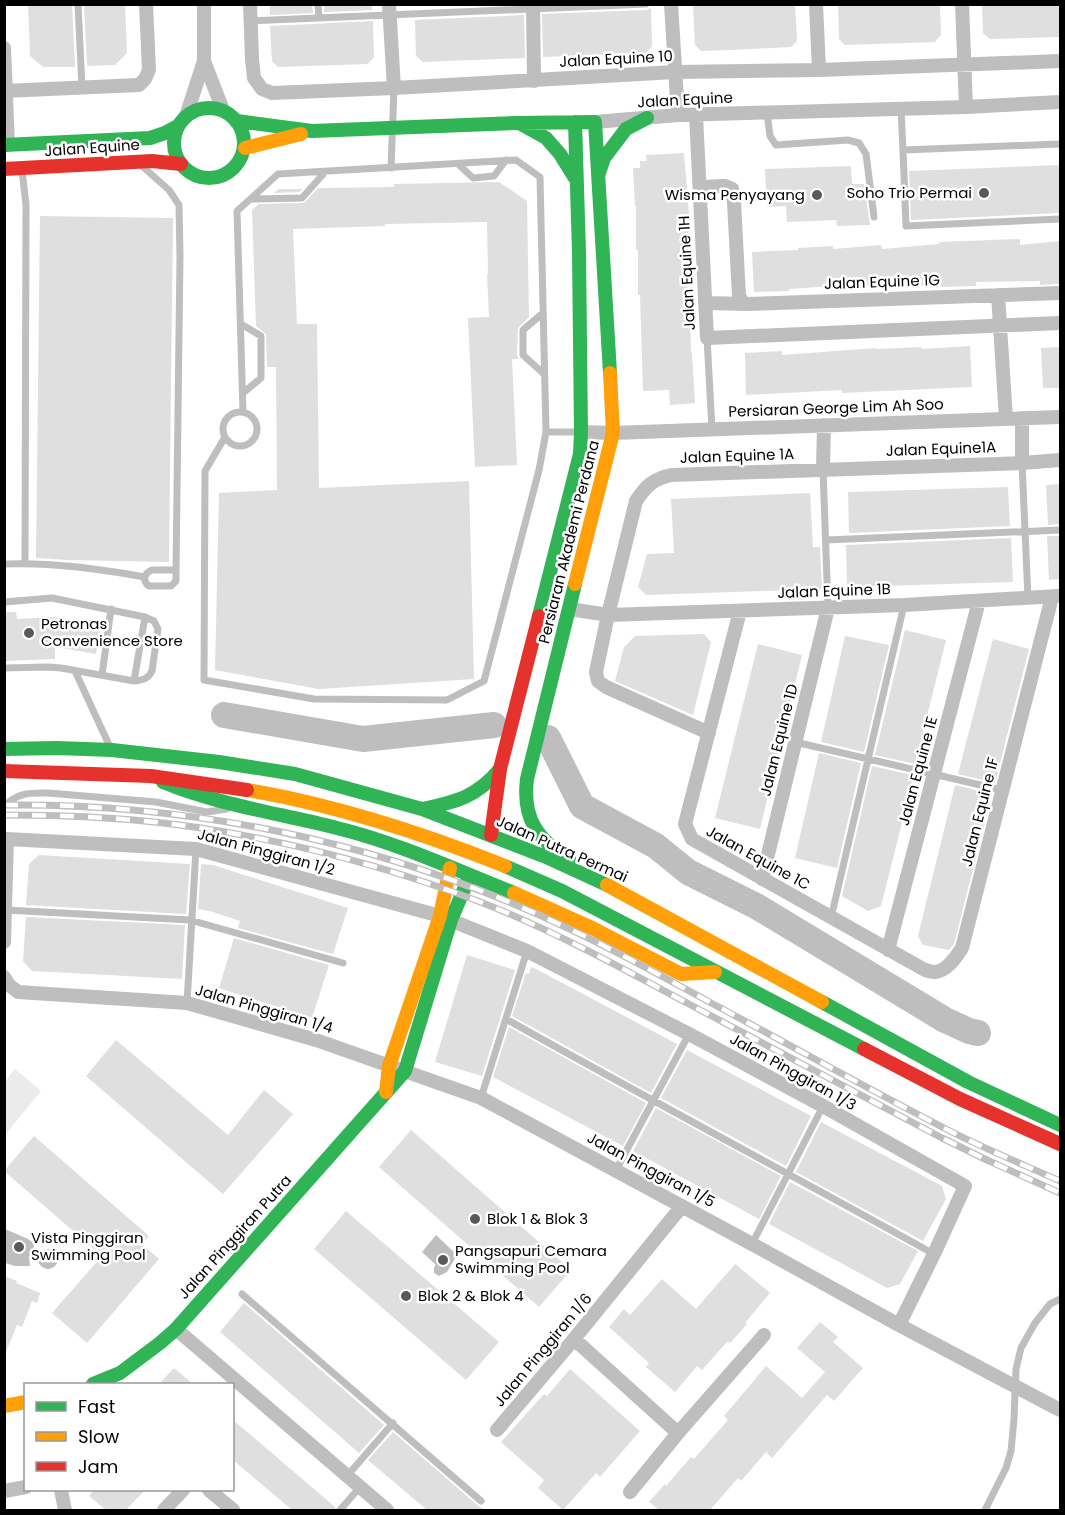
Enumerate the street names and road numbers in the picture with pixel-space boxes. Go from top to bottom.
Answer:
street label: Jalan Equine 10 [559,45,673,72]
street label: Jalan Equine [637,87,733,112]
street label: Jalan Equine [44,134,140,161]
street label: Jalan Equine 1H [673,215,700,331]
street label: Jalan Equine 1G [824,269,941,294]
street label: Persiaran George Lim Ah Soo [728,393,944,422]
street label: Jalan Equine1A [885,436,997,461]
street label: Persiaran Akademi Perdana [533,438,604,646]
street label: Jalan Equine 1A [679,443,795,468]
street label: Jalan Equine 1B [777,578,891,603]
street label: Jalan Equine 1D [754,682,803,798]
street label: Jalan Equine 1E [893,714,942,828]
street label: Jalan Equine 1F [956,755,1003,869]
street label: Jalan Putra Permai [493,810,631,887]
street label: Jalan Equine 1C [702,820,814,895]
street label: Jalan Pinggiran 1/2 [195,823,337,880]
street label: Jalan Pinggiran 1/4 [193,979,335,1038]
street label: Jalan Pinggiran 1/3 [726,1028,860,1115]
street label: Jalan Pinggiran 1/5 [584,1127,719,1212]
street label: Jalan Pinggiran Putra [173,1170,296,1303]
street label: Jalan Pinggiran 1/6 [489,1288,596,1411]

